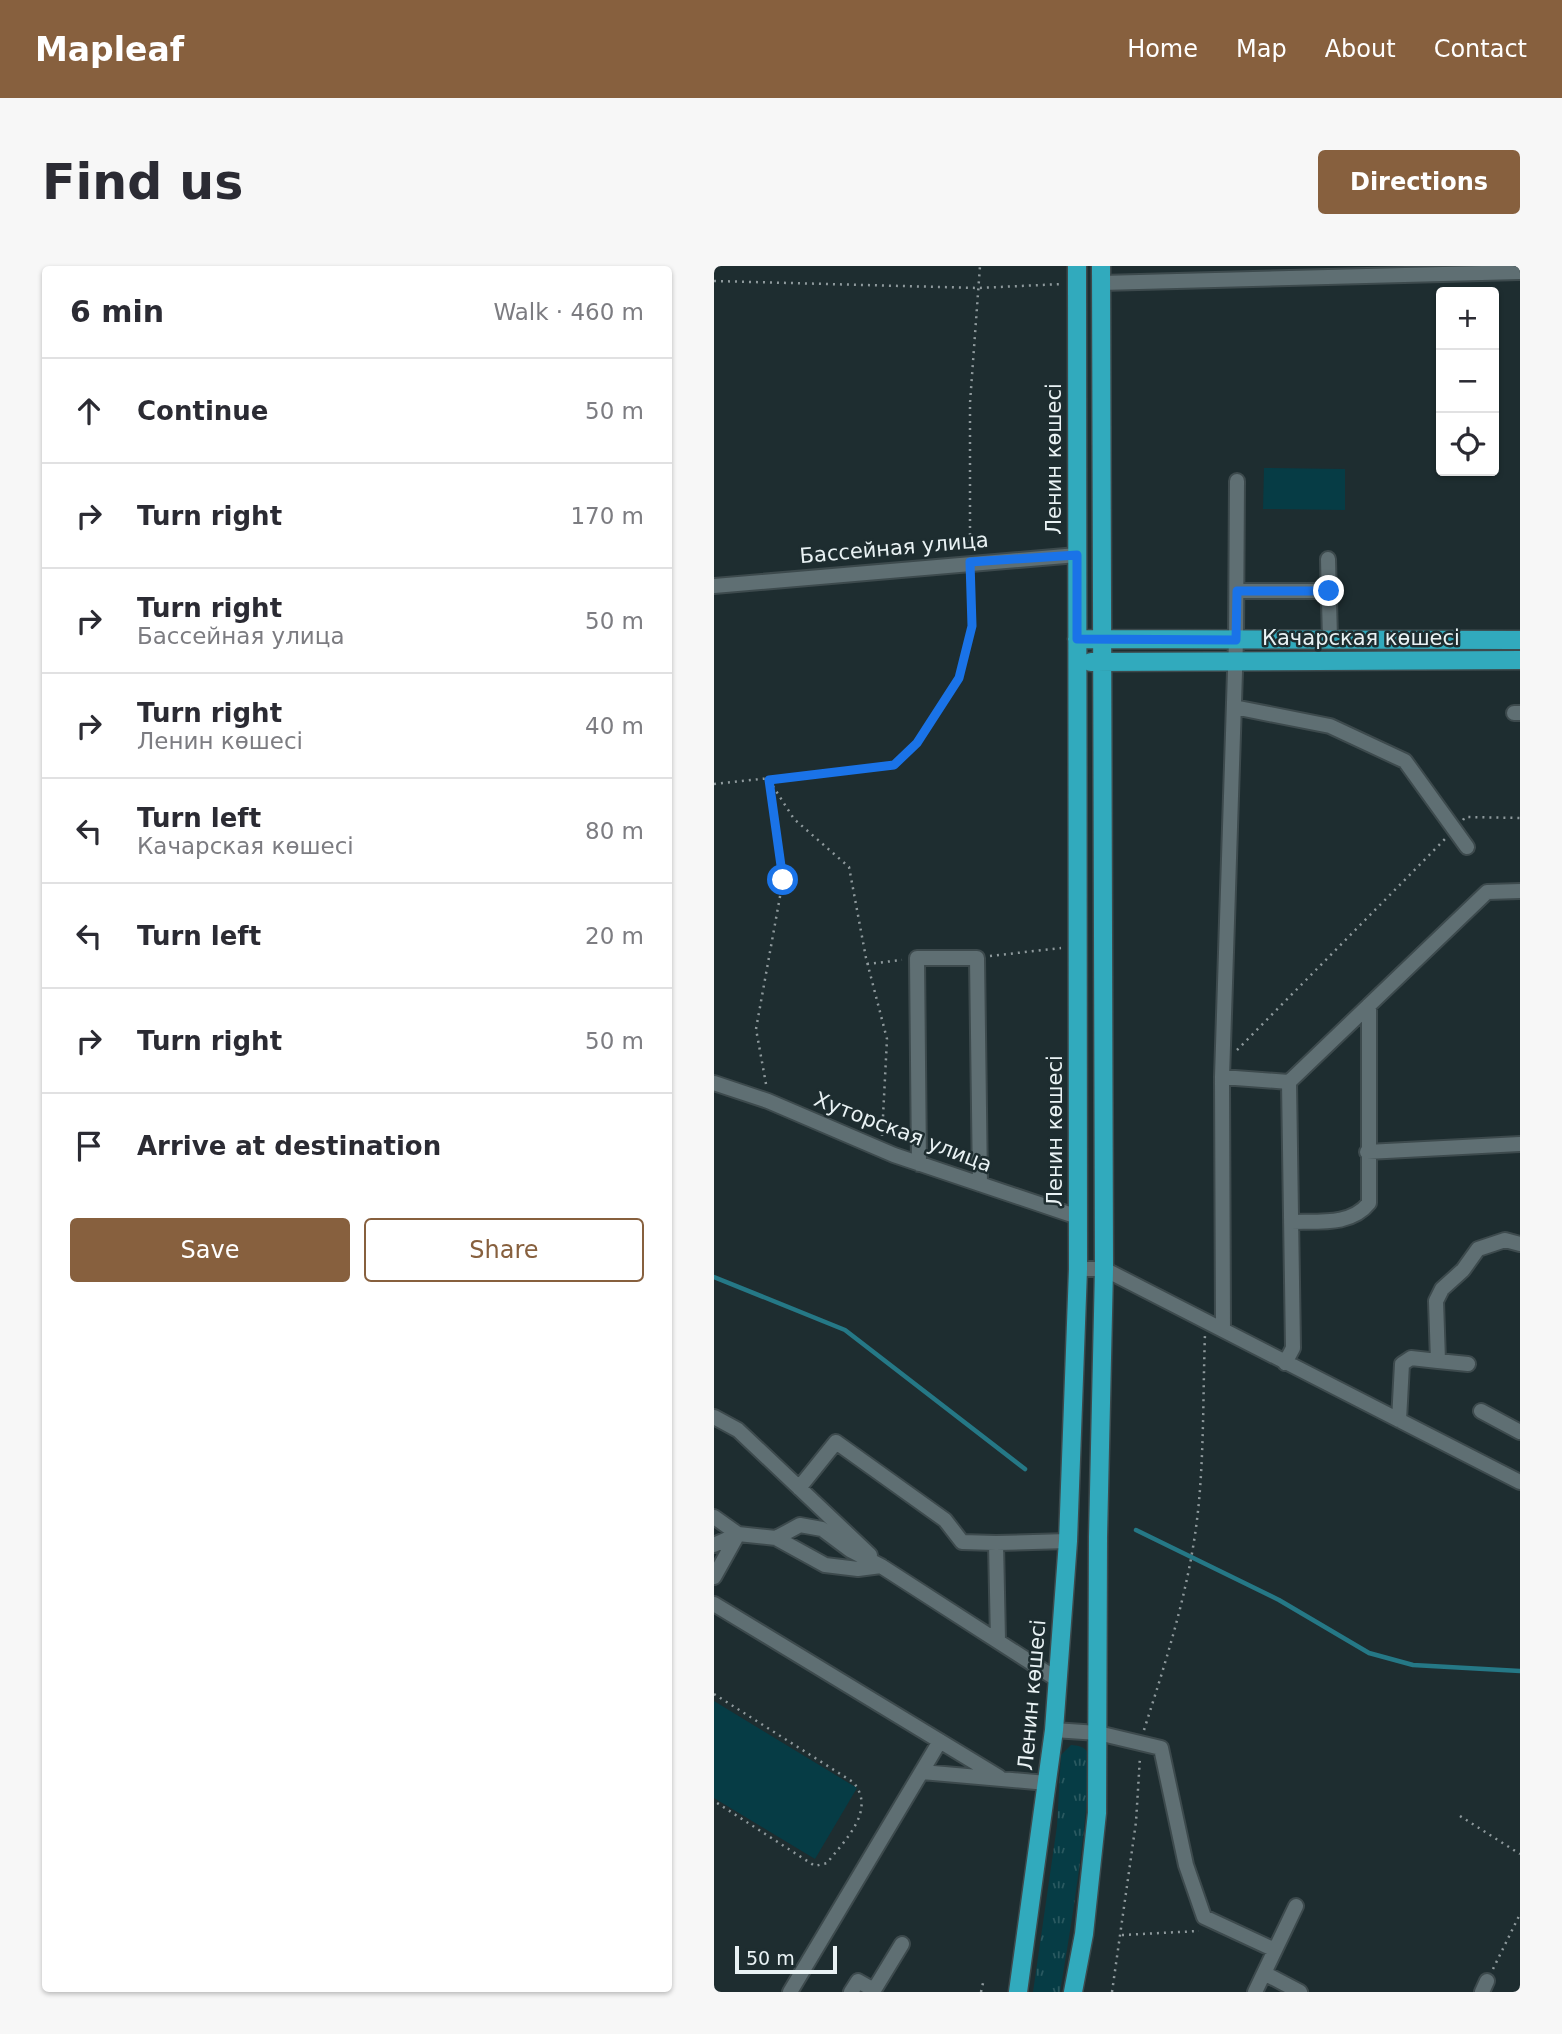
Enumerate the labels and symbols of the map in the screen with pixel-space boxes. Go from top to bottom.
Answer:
street label: Ленин көшесі [1042,383,1066,535]
street label: Бассейная улица [799,528,989,568]
route end [1313,575,1344,606]
street label: Качарская көшесі [1262,626,1460,650]
route start [767,864,798,895]
street label: Ленин көшесі [1043,1055,1067,1207]
street label: Хуторская улица [811,1087,995,1177]
street label: Ленин көшесі [1013,1618,1051,1772]
scale bar [735,1943,836,1975]

